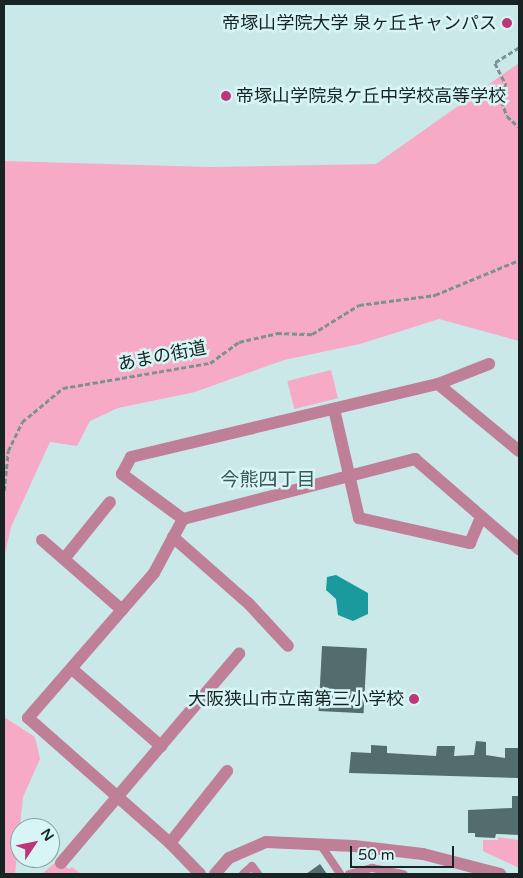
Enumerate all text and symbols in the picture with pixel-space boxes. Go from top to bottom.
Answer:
place label: 帝塚山学院大学 泉ヶ丘キャンパス [222,12,497,34]
marker: 帝塚山学院大学 泉ヶ丘キャンパス [501,17,513,29]
place label: 帝塚山学院泉ケ丘中学校高等学校 [236,85,506,107]
marker: 帝塚山学院泉ケ丘中学校高等学校 [220,90,232,102]
street label: あまの街道 [116,337,208,375]
district label: 今熊四丁目 [221,470,315,492]
place label: 大阪狭山市立南第三小学校 [188,688,404,710]
marker: 大阪狭山市立南第三小学校 [408,693,420,705]
north arrow [10,818,60,868]
text: N [37,825,57,844]
scale bar [353,836,457,868]
text: 50 m [358,846,395,864]

